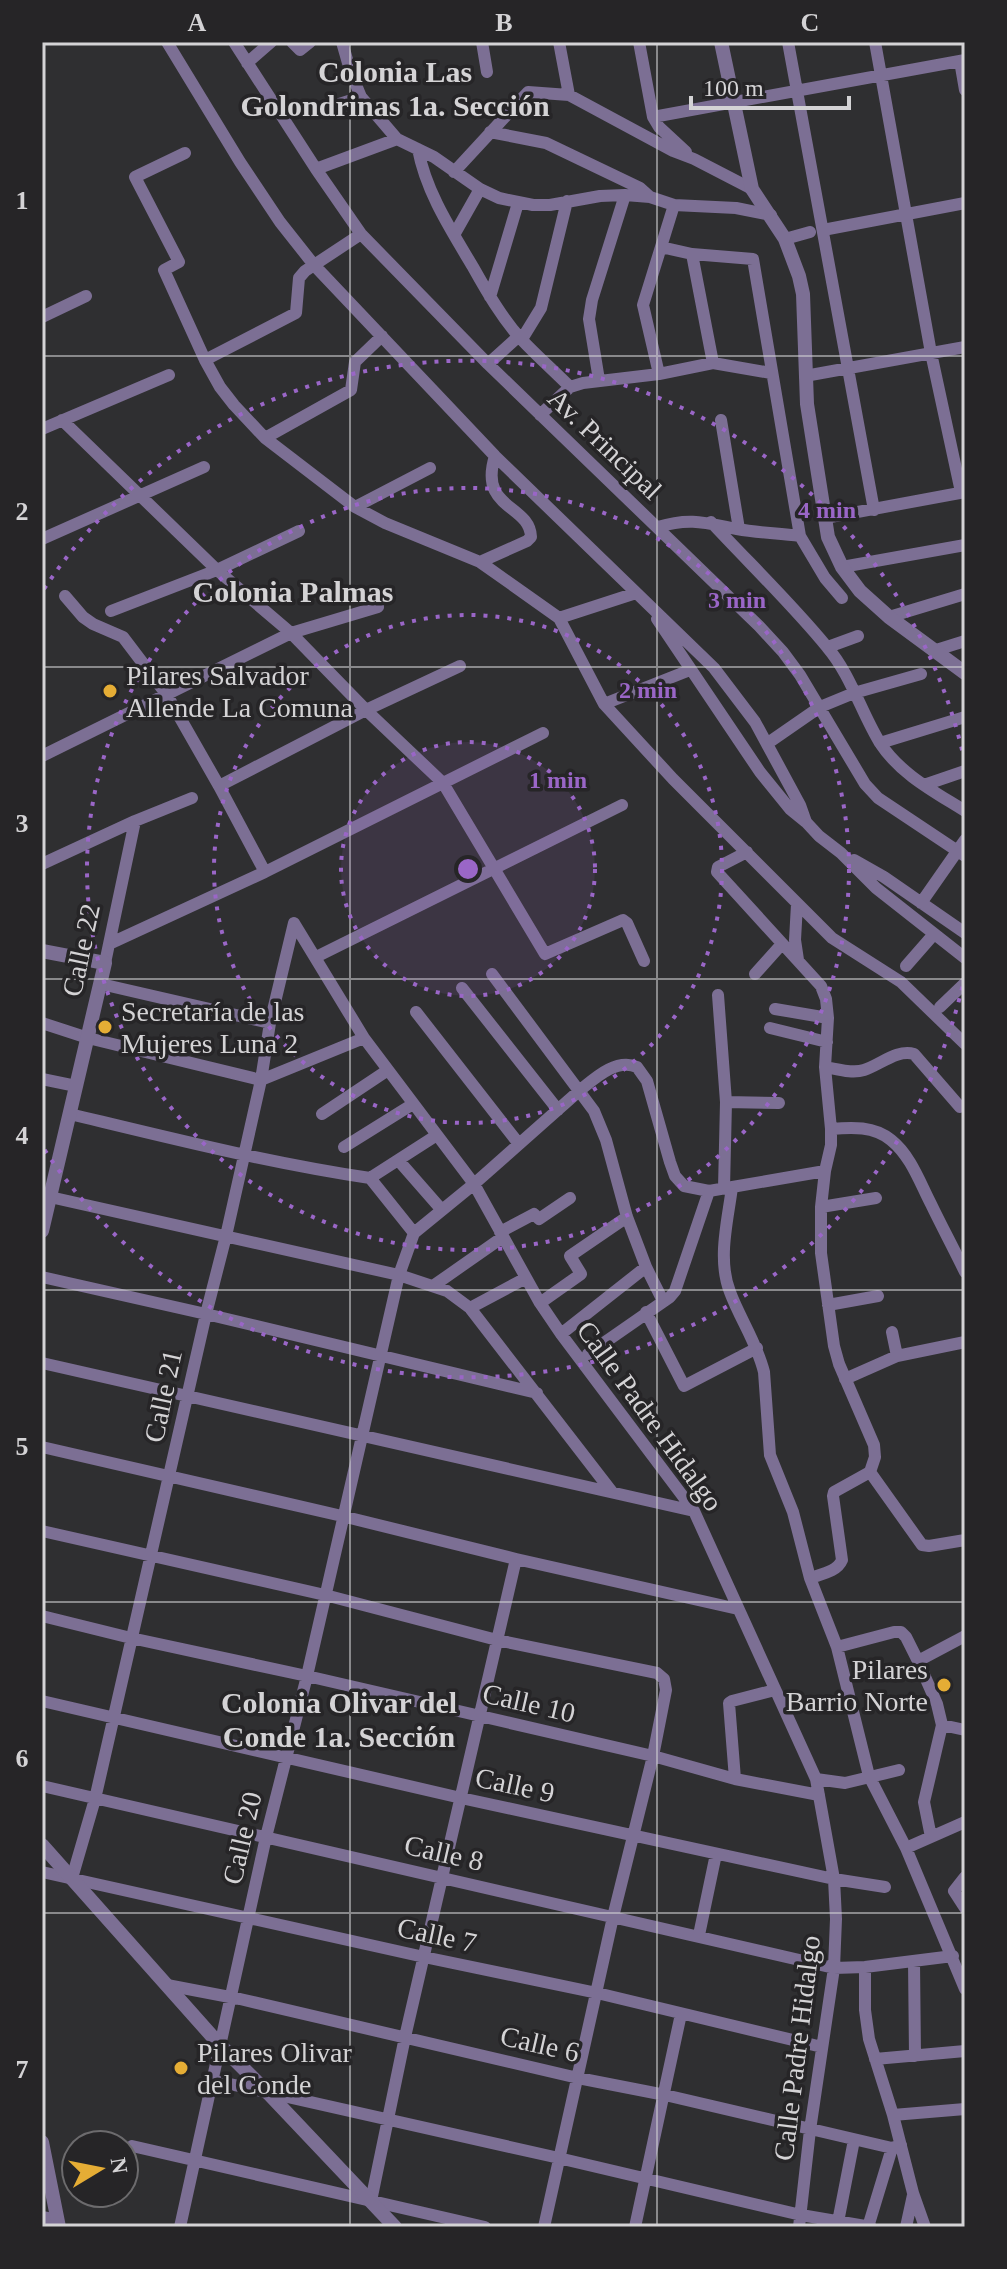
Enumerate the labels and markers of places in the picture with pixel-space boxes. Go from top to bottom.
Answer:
place label: Pilares Salvador Allende La Comuna [126,660,354,723]
marker: Pilares Salvador Allende La Comuna [101,682,119,700]
centre of rings [454,855,482,883]
place label: Secretaría de las Mujeres Luna 2 [121,996,304,1059]
marker: Secretaría de las Mujeres Luna 2 [96,1018,114,1036]
place label: Pilares Barrio Norte [786,1654,928,1717]
marker: Pilares Barrio Norte [935,1676,953,1694]
place label: Pilares Olivar del Conde [197,2037,352,2100]
marker: Pilares Olivar del Conde [172,2059,190,2077]

